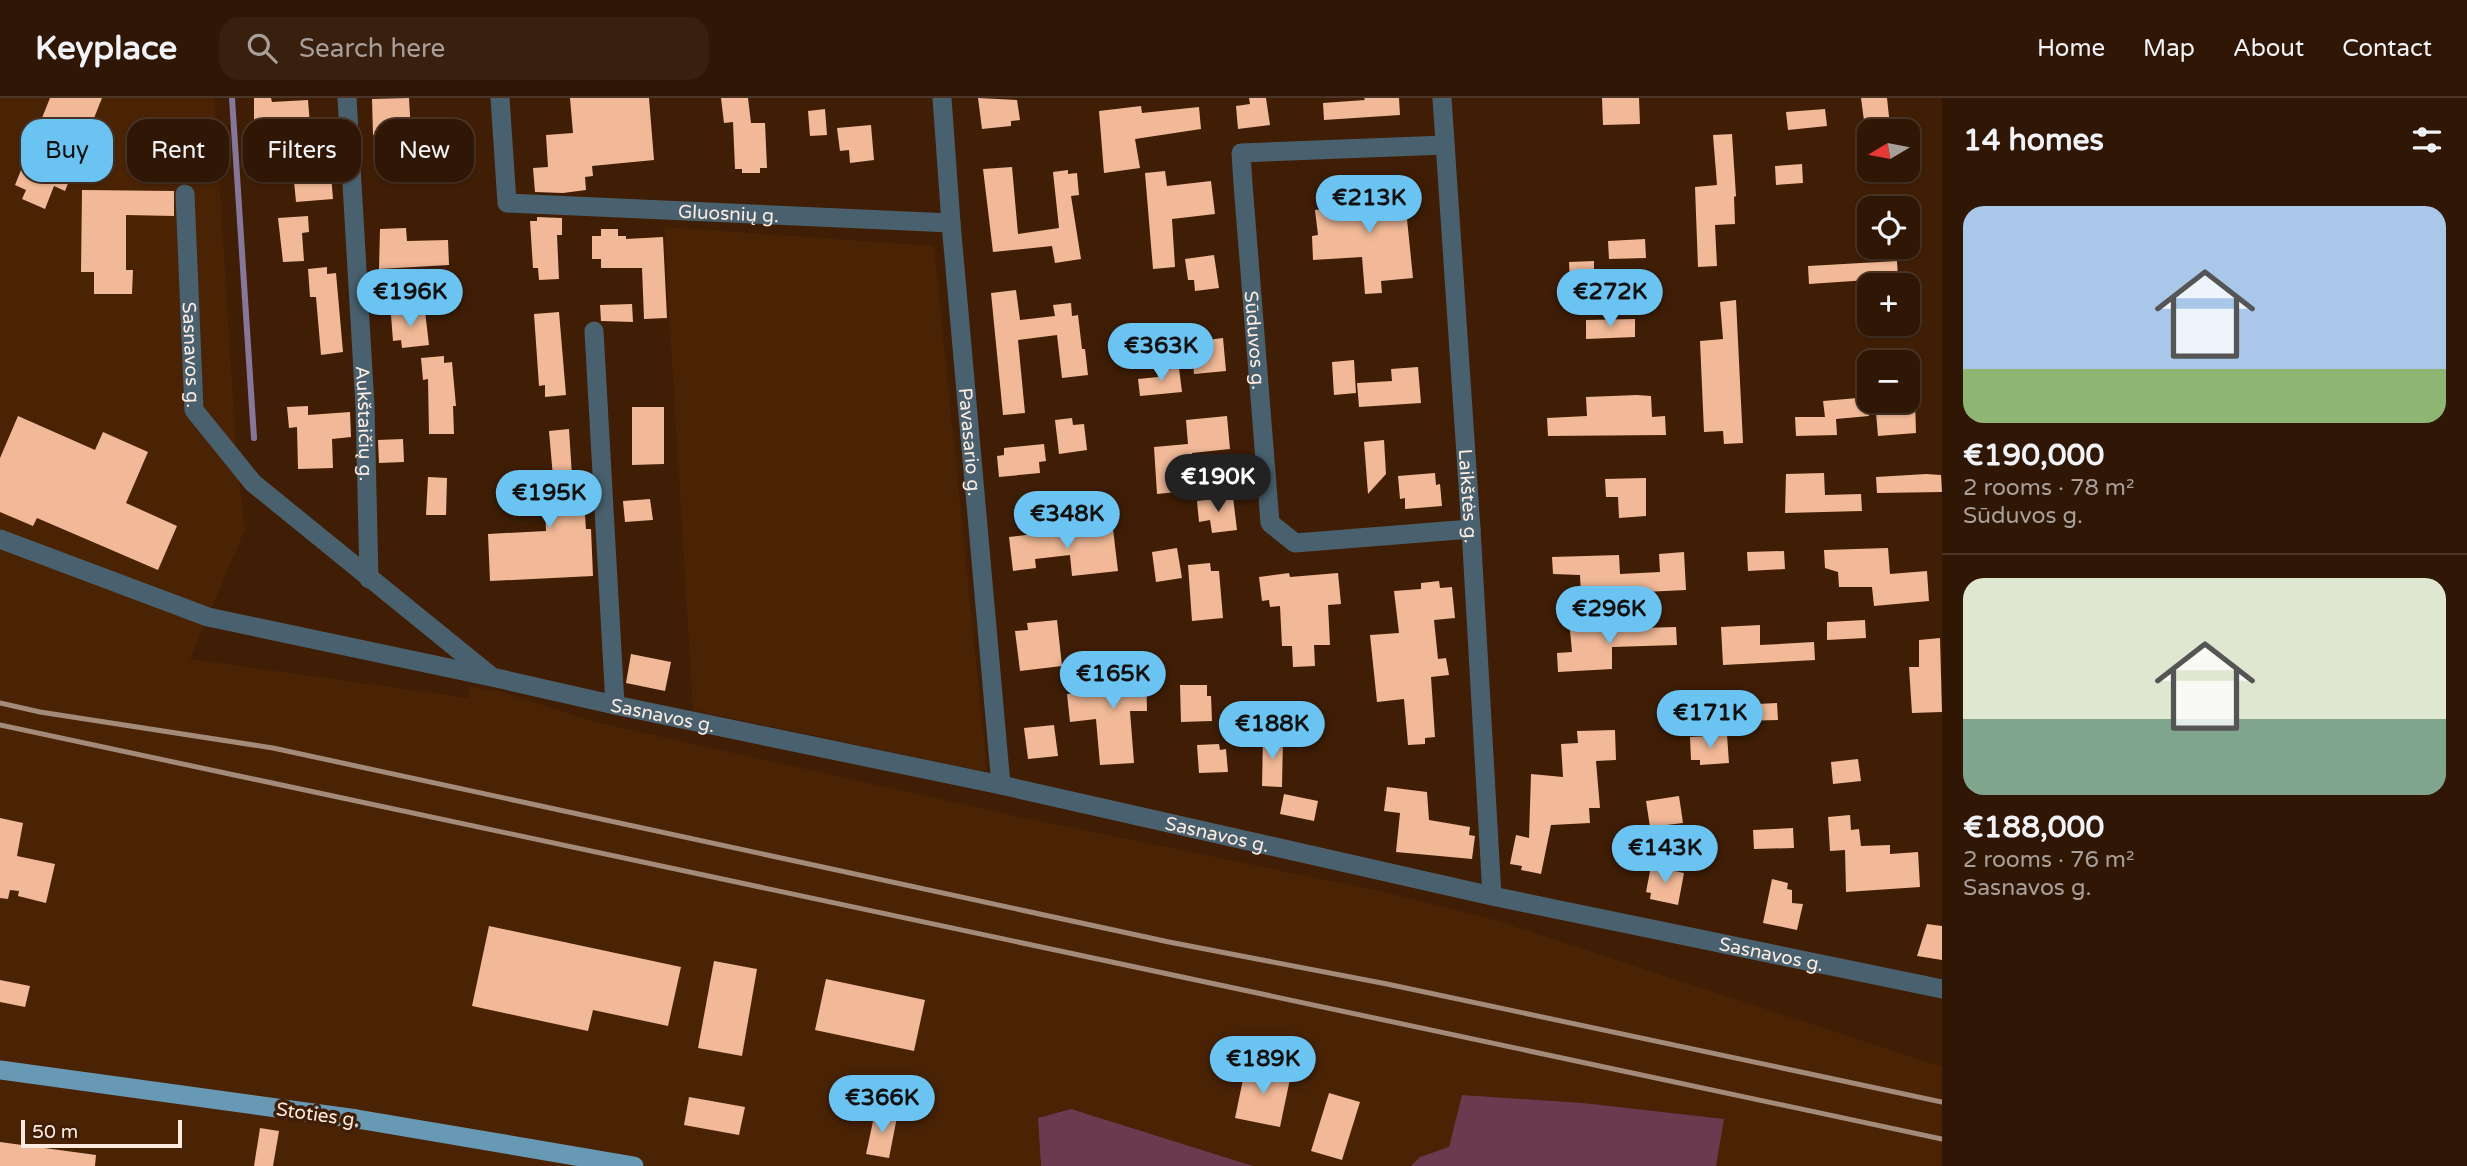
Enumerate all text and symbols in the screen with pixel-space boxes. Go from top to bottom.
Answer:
search box [219,17,709,80]
text: Keyplace [35,29,177,68]
icon: search [243,29,281,67]
text: Search here [299,33,445,64]
text: Home [2037,34,2105,63]
text: Map [2143,34,2195,63]
text: About [2233,34,2304,63]
text: Contact [2342,34,2432,63]
chip: Buy [21,119,113,182]
chip: Rent [127,119,229,182]
chip: Filters [243,119,361,182]
chip: New [375,119,474,182]
north arrow [1857,119,1920,182]
map controls [1857,119,1920,413]
icon: filters [2408,121,2446,159]
text: 14 homes [1963,122,2104,159]
pin: €213K [1320,176,1418,235]
text: €213K [1332,184,1406,212]
button: locate [1857,196,1920,259]
street label: Gluosnių g. [677,201,780,227]
icon: home [2142,251,2268,377]
pin: €196K [361,270,459,329]
pin: €272K [1561,270,1659,329]
button: + [1857,273,1920,336]
text: €196K [373,278,447,306]
text: €272K [1573,278,1647,306]
street label: Sūduvos g. [1240,290,1269,391]
street label: Sasnavos g. [178,301,204,408]
pin: €363K [1112,324,1210,383]
text: €363K [1124,332,1198,360]
button: − [1857,350,1920,413]
street label: Aukštaičių g. [351,365,377,482]
street label: Pavasario g. [954,387,985,497]
text: €190,000 [1963,437,2104,474]
street label: Laikštės g. [1454,448,1482,544]
pin: €190K [1169,454,1267,514]
text: €190K [1181,463,1255,491]
pin: €195K [500,470,598,530]
text: 2 rooms · 78 m² [1963,474,2134,502]
text: €195K [512,479,586,507]
pin: €348K [1018,491,1116,551]
text: €348K [1030,500,1104,528]
text: Sūduvos g. [1963,502,2083,530]
pin: €296K [1560,587,1658,646]
text: €296K [1572,595,1646,623]
icon: home [2142,623,2268,749]
pin: €165K [1064,652,1162,711]
text: €165K [1076,660,1150,688]
pin: €171K [1661,690,1759,750]
street label: Sasnavos g. [609,694,717,737]
text: €171K [1673,699,1747,727]
pin: €188K [1223,702,1321,761]
text: €188K [1235,710,1309,738]
text: €188,000 [1963,809,2104,846]
street label: Sasnavos g. [1163,812,1271,857]
pin: €143K [1616,826,1714,885]
text: €143K [1628,834,1702,862]
text: 2 rooms · 76 m² [1963,846,2134,874]
text: Sasnavos g. [1963,874,2091,902]
street label: Sasnavos g. [1717,933,1825,976]
pin: €189K [1214,1037,1312,1096]
text: €189K [1226,1045,1300,1073]
pin: €366K [833,1076,931,1135]
text: €366K [845,1084,919,1112]
street label: Stoties g. [275,1098,361,1132]
scale bar [21,1117,182,1149]
text: 50 m [32,1121,78,1143]

